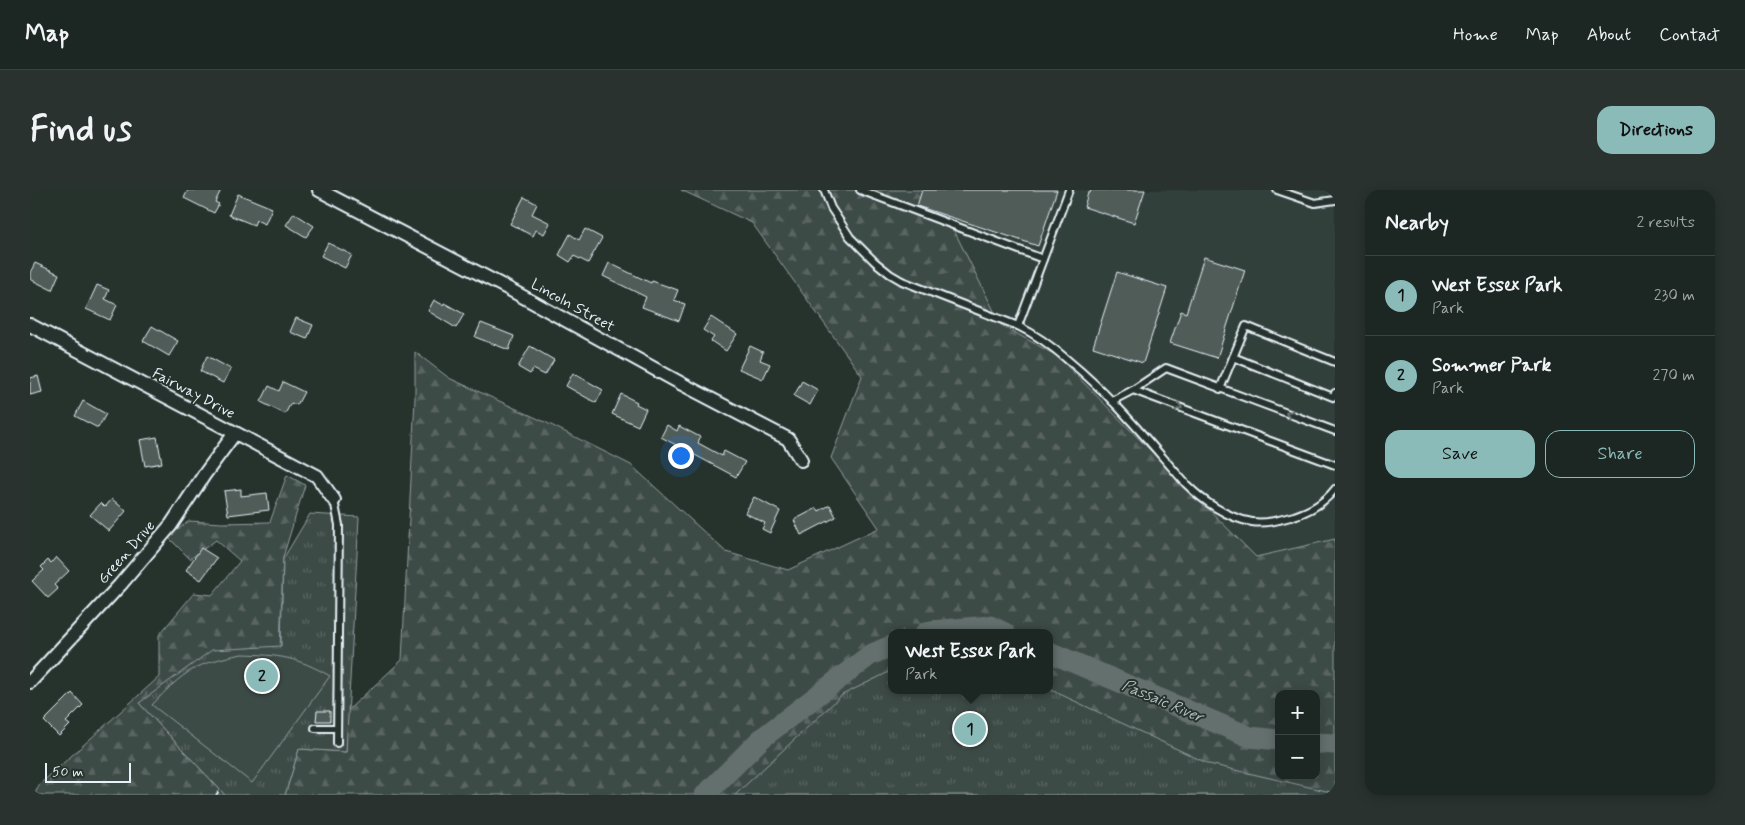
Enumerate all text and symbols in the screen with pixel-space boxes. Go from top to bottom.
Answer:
text: Map [25,19,69,50]
text: Home [1453,23,1498,47]
text: Map [1526,23,1559,47]
text: About [1587,23,1631,47]
text: Contact [1659,23,1720,47]
button: Directions [1597,106,1715,154]
text: Find us [30,107,132,153]
text: Nearby [1385,209,1449,237]
text: 2 results [1637,212,1695,233]
text: West Essex Park [1432,273,1562,298]
street label: Lincoln Street [527,275,618,337]
text: 1 [1397,285,1405,306]
text: 230 m [1654,285,1695,306]
text: Park [1432,298,1464,319]
text: Sommer Park [1432,353,1551,378]
street label: Fairway Drive [149,364,239,424]
text: 2 [1397,365,1405,386]
text: 270 m [1652,365,1695,386]
text: Park [1432,378,1464,399]
one-way arrow [1174,401,1183,411]
one-way arrow [1286,410,1294,420]
button: Save [1385,430,1535,478]
button: Share [1545,430,1695,478]
your location [668,443,694,469]
street label: Green Drive [94,516,160,589]
popup [888,629,1053,694]
text: West Essex Park [905,639,1036,664]
pin: 2 [246,657,278,695]
text: Park [905,664,937,685]
water label: Passaic River [1119,675,1208,729]
map controls [1275,690,1320,780]
button: + [1275,690,1320,735]
pin: 1 [954,710,986,748]
button: − [1275,735,1320,780]
scale bar [45,760,131,783]
text: 50 m [52,763,83,781]

